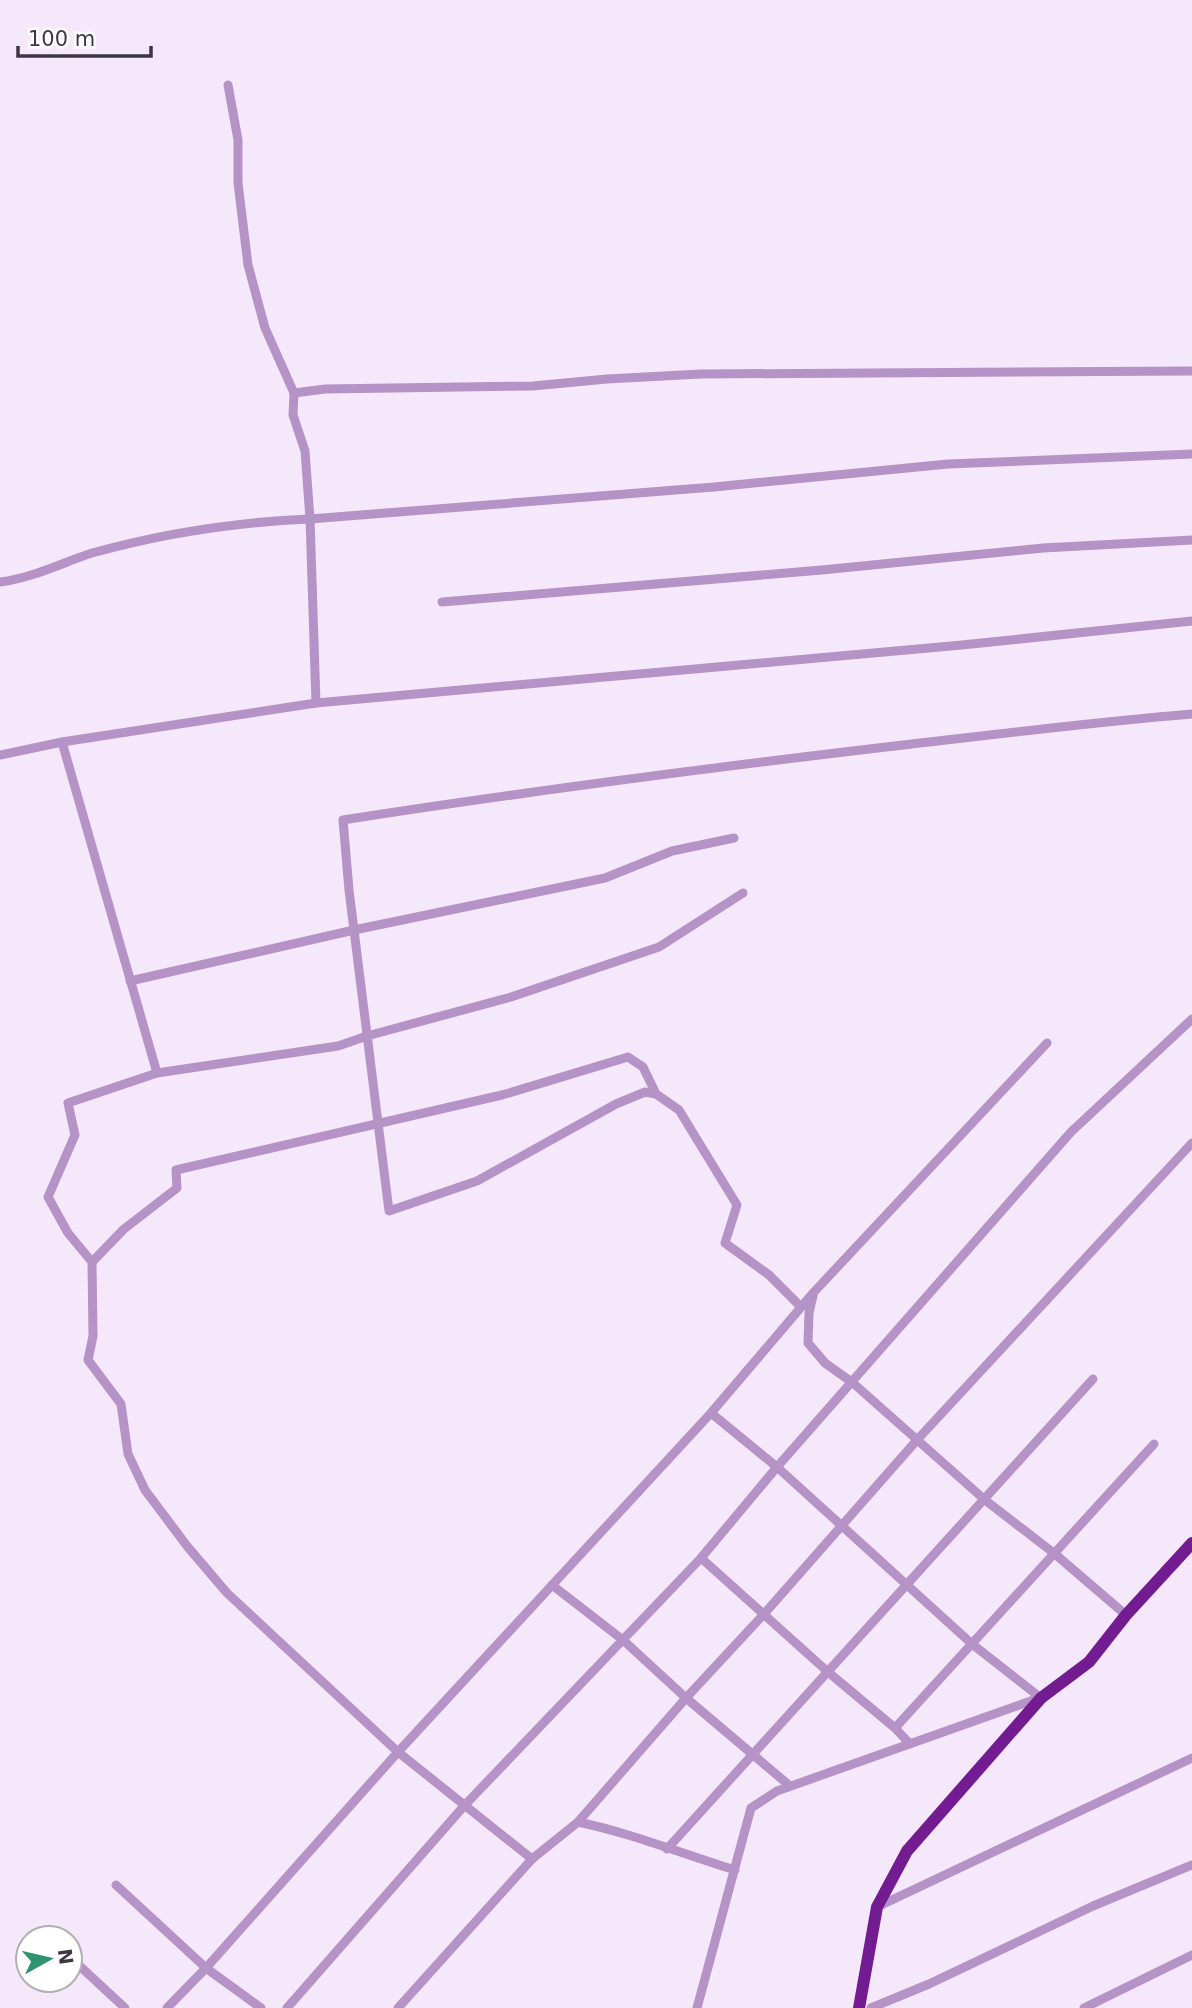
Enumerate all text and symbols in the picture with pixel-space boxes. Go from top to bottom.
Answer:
scale bar [18,14,150,58]
text: 100 m [28,27,95,51]
north arrow [14,1924,84,1994]
text: N [54,1947,78,1966]

